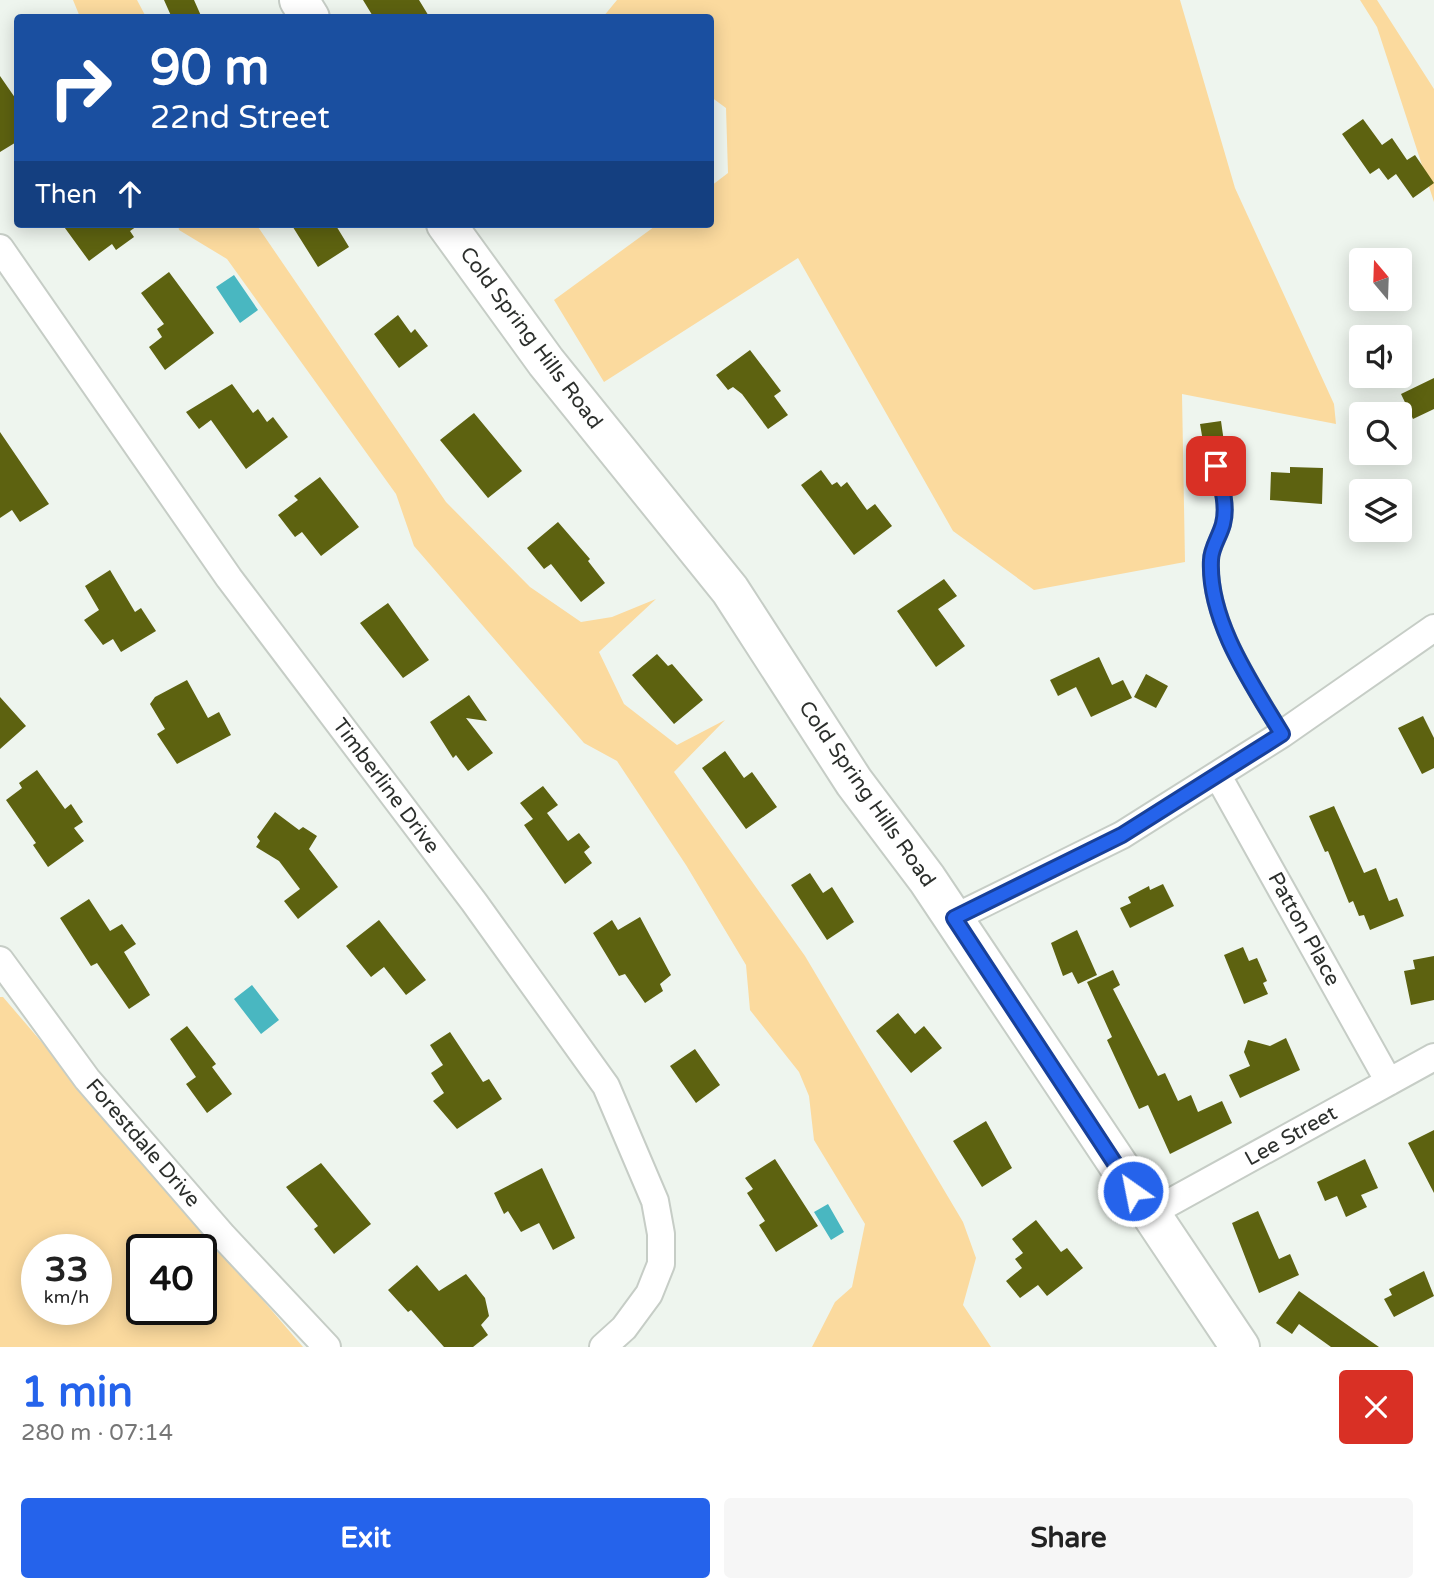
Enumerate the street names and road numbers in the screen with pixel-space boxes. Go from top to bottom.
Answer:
street label: Cold Spring Hills Road [454,242,608,434]
street label: Cold Spring Hills Road [793,696,941,892]
street label: Timberline Drive [327,714,445,859]
street label: Patton Place [1263,868,1346,990]
street label: Forestdale Drive [81,1074,205,1212]
street label: Lee Street [1241,1100,1341,1172]

